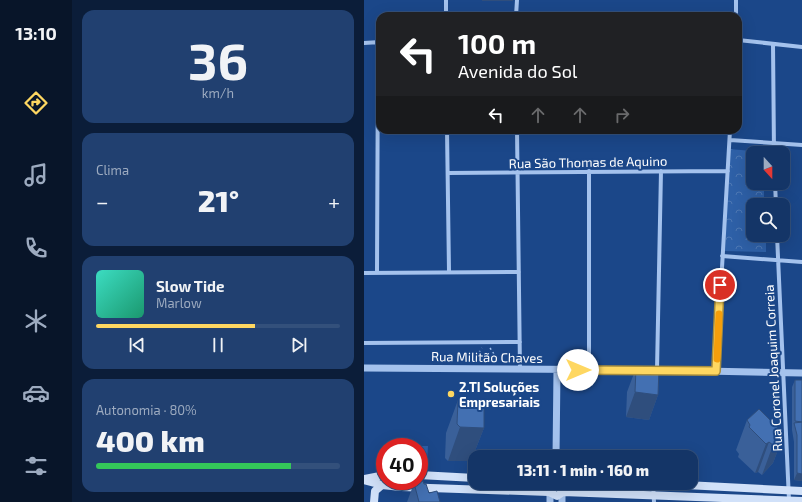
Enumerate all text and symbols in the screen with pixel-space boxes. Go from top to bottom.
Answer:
text: 13:10 [15,22,57,44]
text: 100 m [458,26,536,60]
text: 36 [188,28,248,90]
icon: left [392,28,444,80]
text: Avenida do Sol [458,60,577,82]
text: km/h [202,85,234,101]
icon: directions [22,89,50,117]
icon: left [485,104,507,126]
icon: ahead [527,104,549,126]
icon: ahead [569,104,591,126]
icon: right [611,104,633,126]
north arrow [746,146,790,190]
map controls [746,146,790,242]
street label: Rua São Thomas de Aquino [509,153,667,171]
icon: music [22,161,50,189]
text: Clima [96,162,129,178]
text: 21° [198,182,239,218]
text: − [96,188,109,214]
text: + [328,188,340,214]
button: search [746,198,790,242]
icon: phone [22,234,50,262]
pin [703,268,737,302]
icon: arrive [709,274,731,296]
text: Slow Tide [156,277,224,295]
street label: Rua Coronel Joaquim Correia [761,284,785,452]
text: Marlow [156,295,202,311]
icon: climate [22,307,50,335]
icon: previous [126,334,148,356]
icon: pause [207,334,229,356]
icon: next [288,334,310,356]
street label: Rua Militão Chaves [431,348,543,366]
position arrow [557,349,599,391]
icon: car [22,379,50,407]
place label: 2.TI Soluções Empresariais [459,379,540,410]
marker: 2.TI Soluções Empresariais [446,389,456,399]
text: Autonomia · 80% [96,402,197,418]
text: 400 km [96,422,205,458]
speed limit sign: 40 [376,438,428,490]
icon: filters [22,452,50,480]
text: 13:11 · 1 min · 160 m [517,461,649,479]

